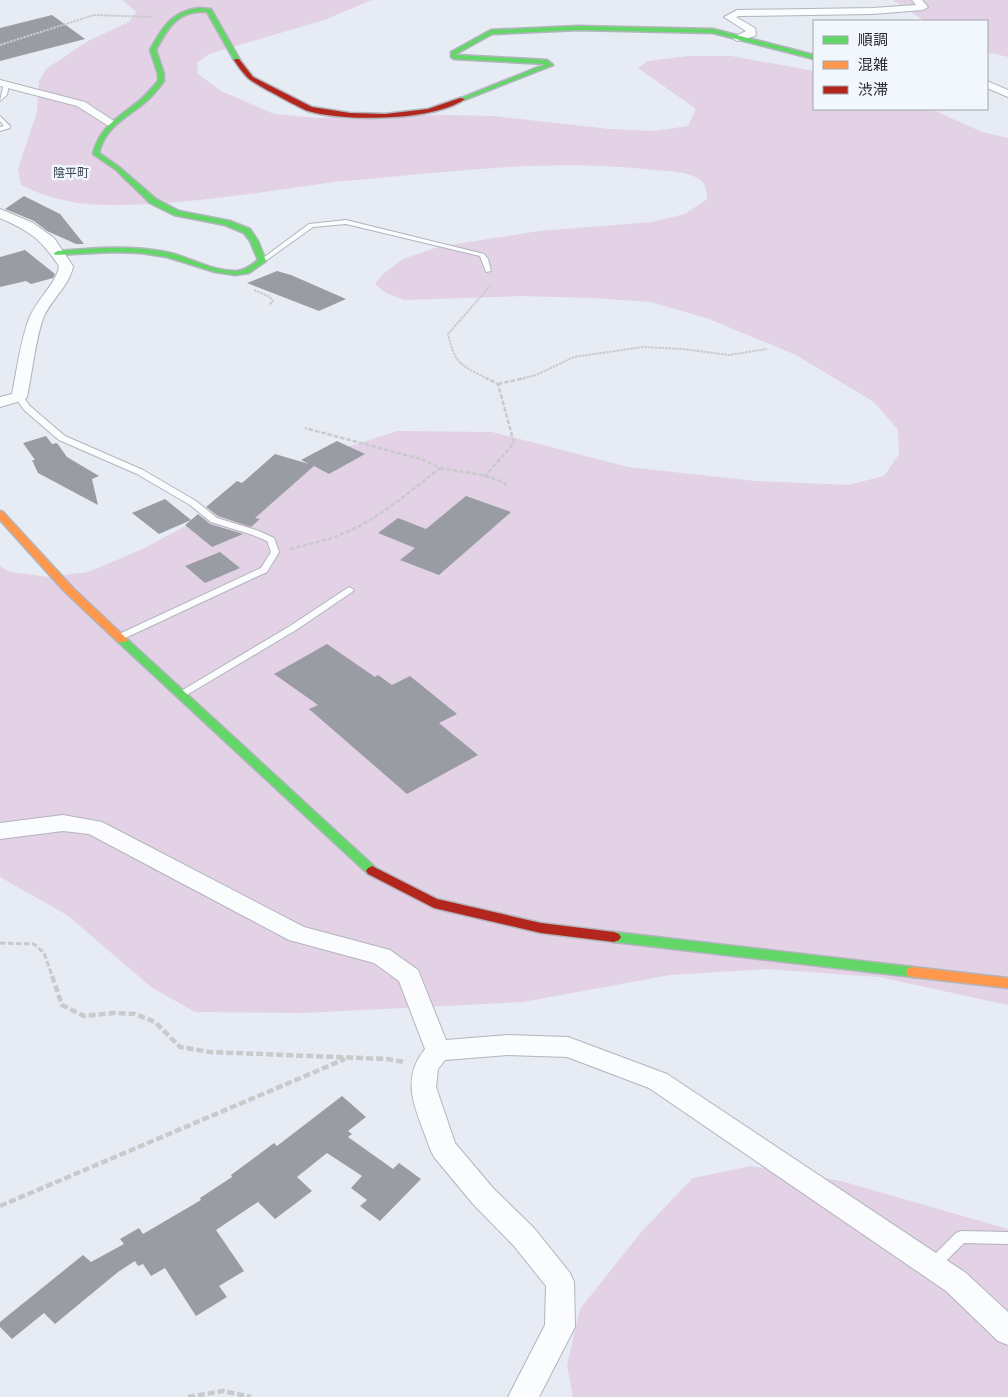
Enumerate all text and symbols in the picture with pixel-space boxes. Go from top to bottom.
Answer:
legend [813,20,988,110]
text: 順調 [858,29,888,49]
text: 混雑 [858,54,888,74]
text: 渋滞 [858,79,888,99]
district label: 陰平町 [53,164,89,181]

